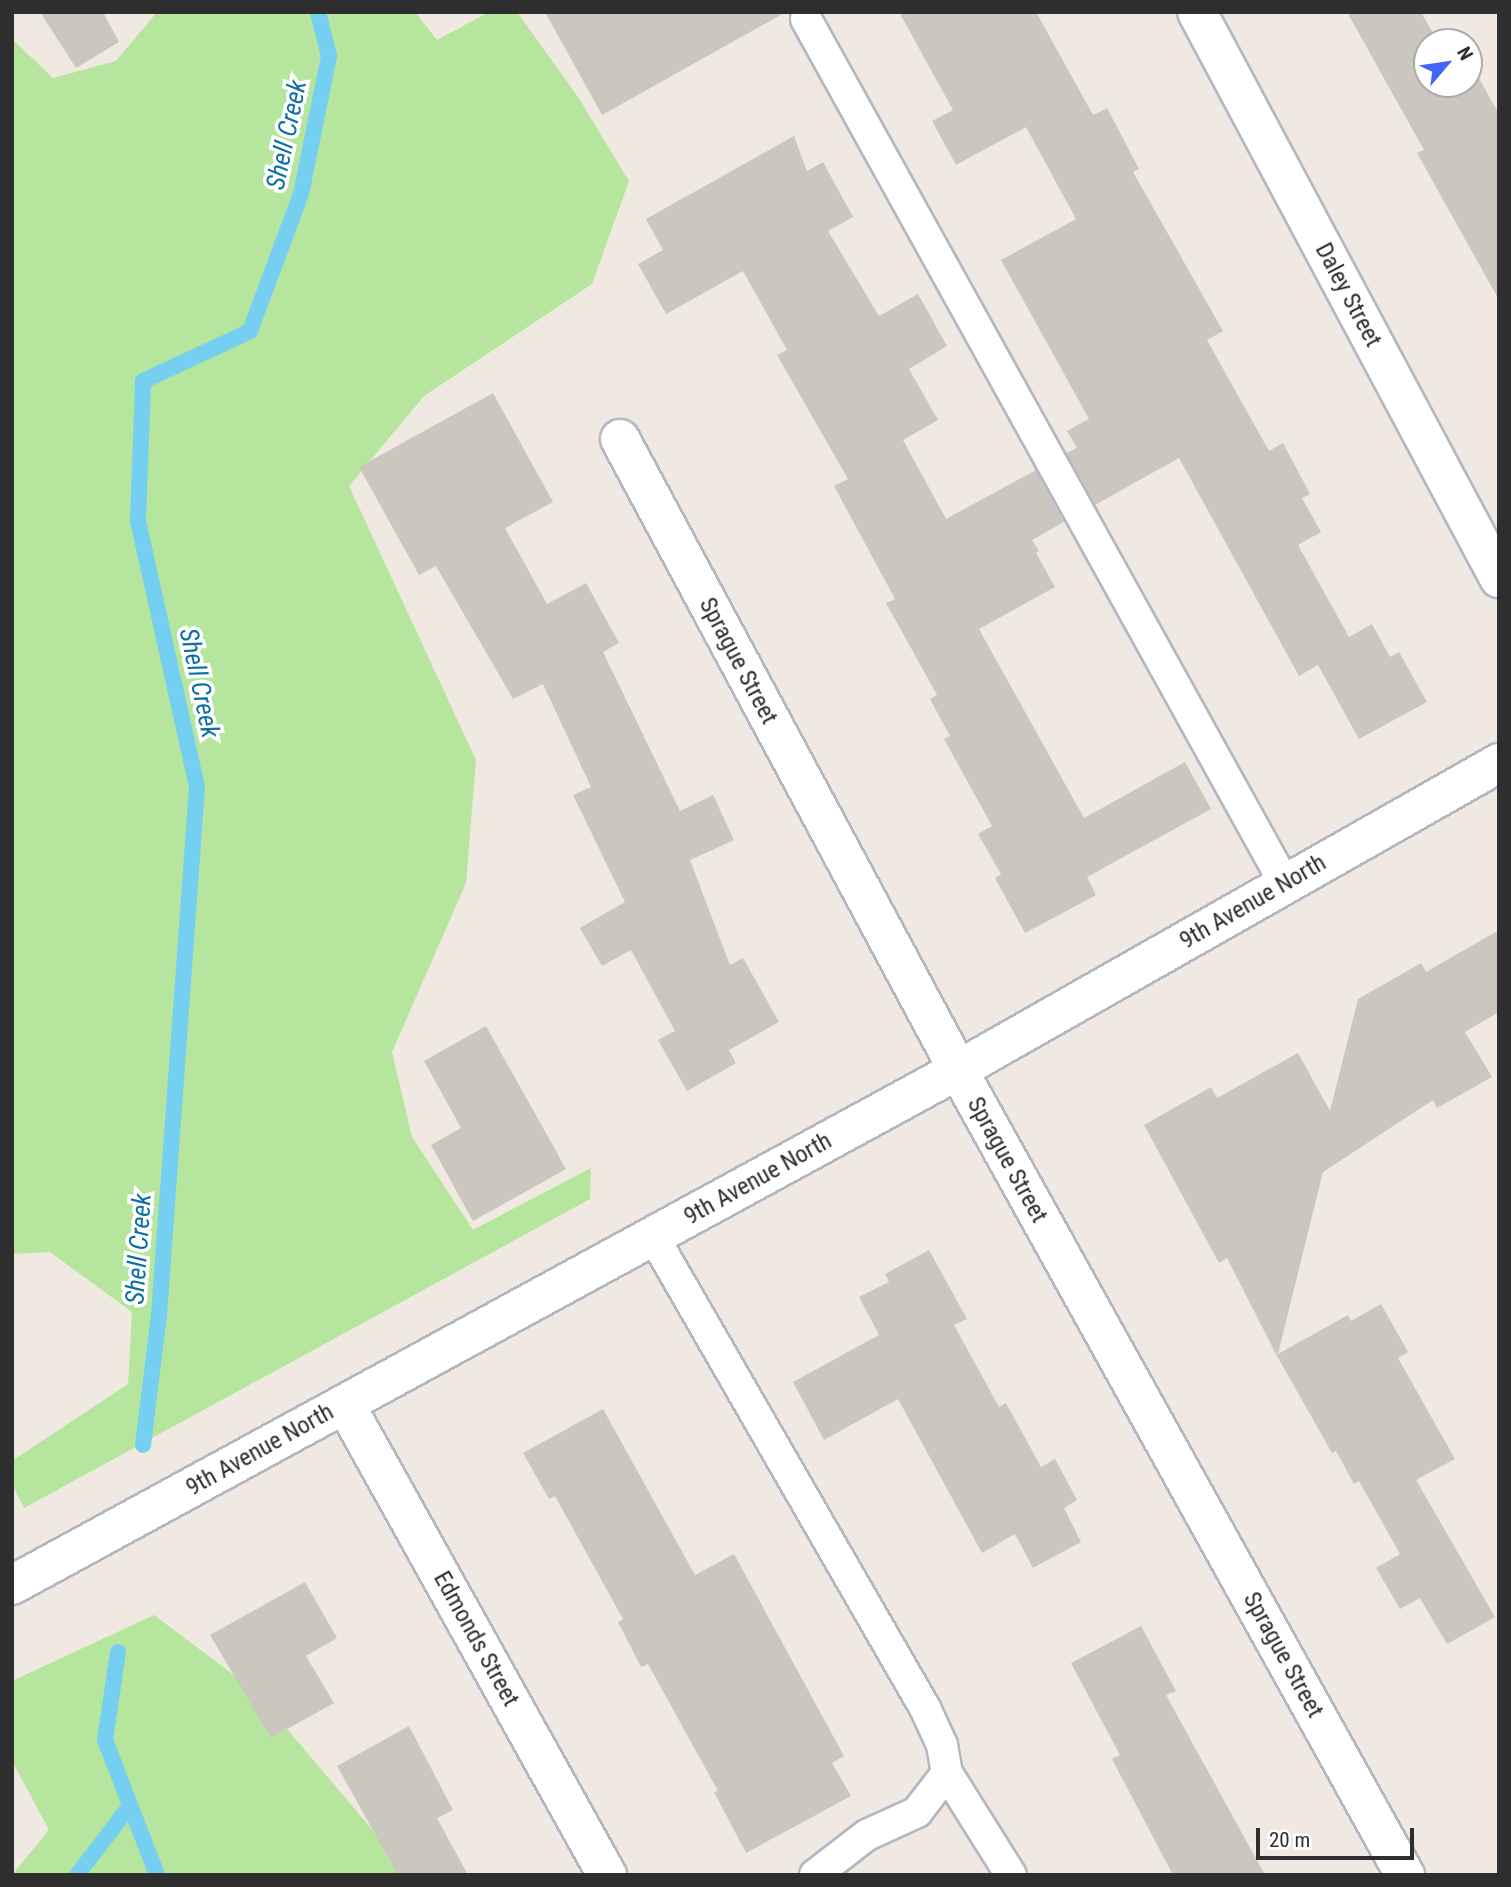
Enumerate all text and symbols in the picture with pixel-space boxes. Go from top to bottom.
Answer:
north arrow [1413,28,1483,98]
text: N [1452,43,1478,64]
water label: Shell Creek [260,77,314,193]
street label: Daley Street [1309,238,1387,352]
street label: Sprague Street [693,593,783,729]
water label: Shell Creek [172,625,226,741]
street label: 9th Avenue North [1175,848,1331,956]
street label: Sprague Street [961,1092,1053,1228]
street label: 9th Avenue North [679,1127,837,1231]
water label: Shell Creek [120,1192,158,1306]
street label: 9th Avenue North [181,1398,339,1502]
street label: Edmonds Street [427,1566,525,1712]
street label: Sprague Street [1237,1587,1329,1723]
scale bar [1259,1814,1416,1858]
text: 20 m [1269,1828,1310,1852]

